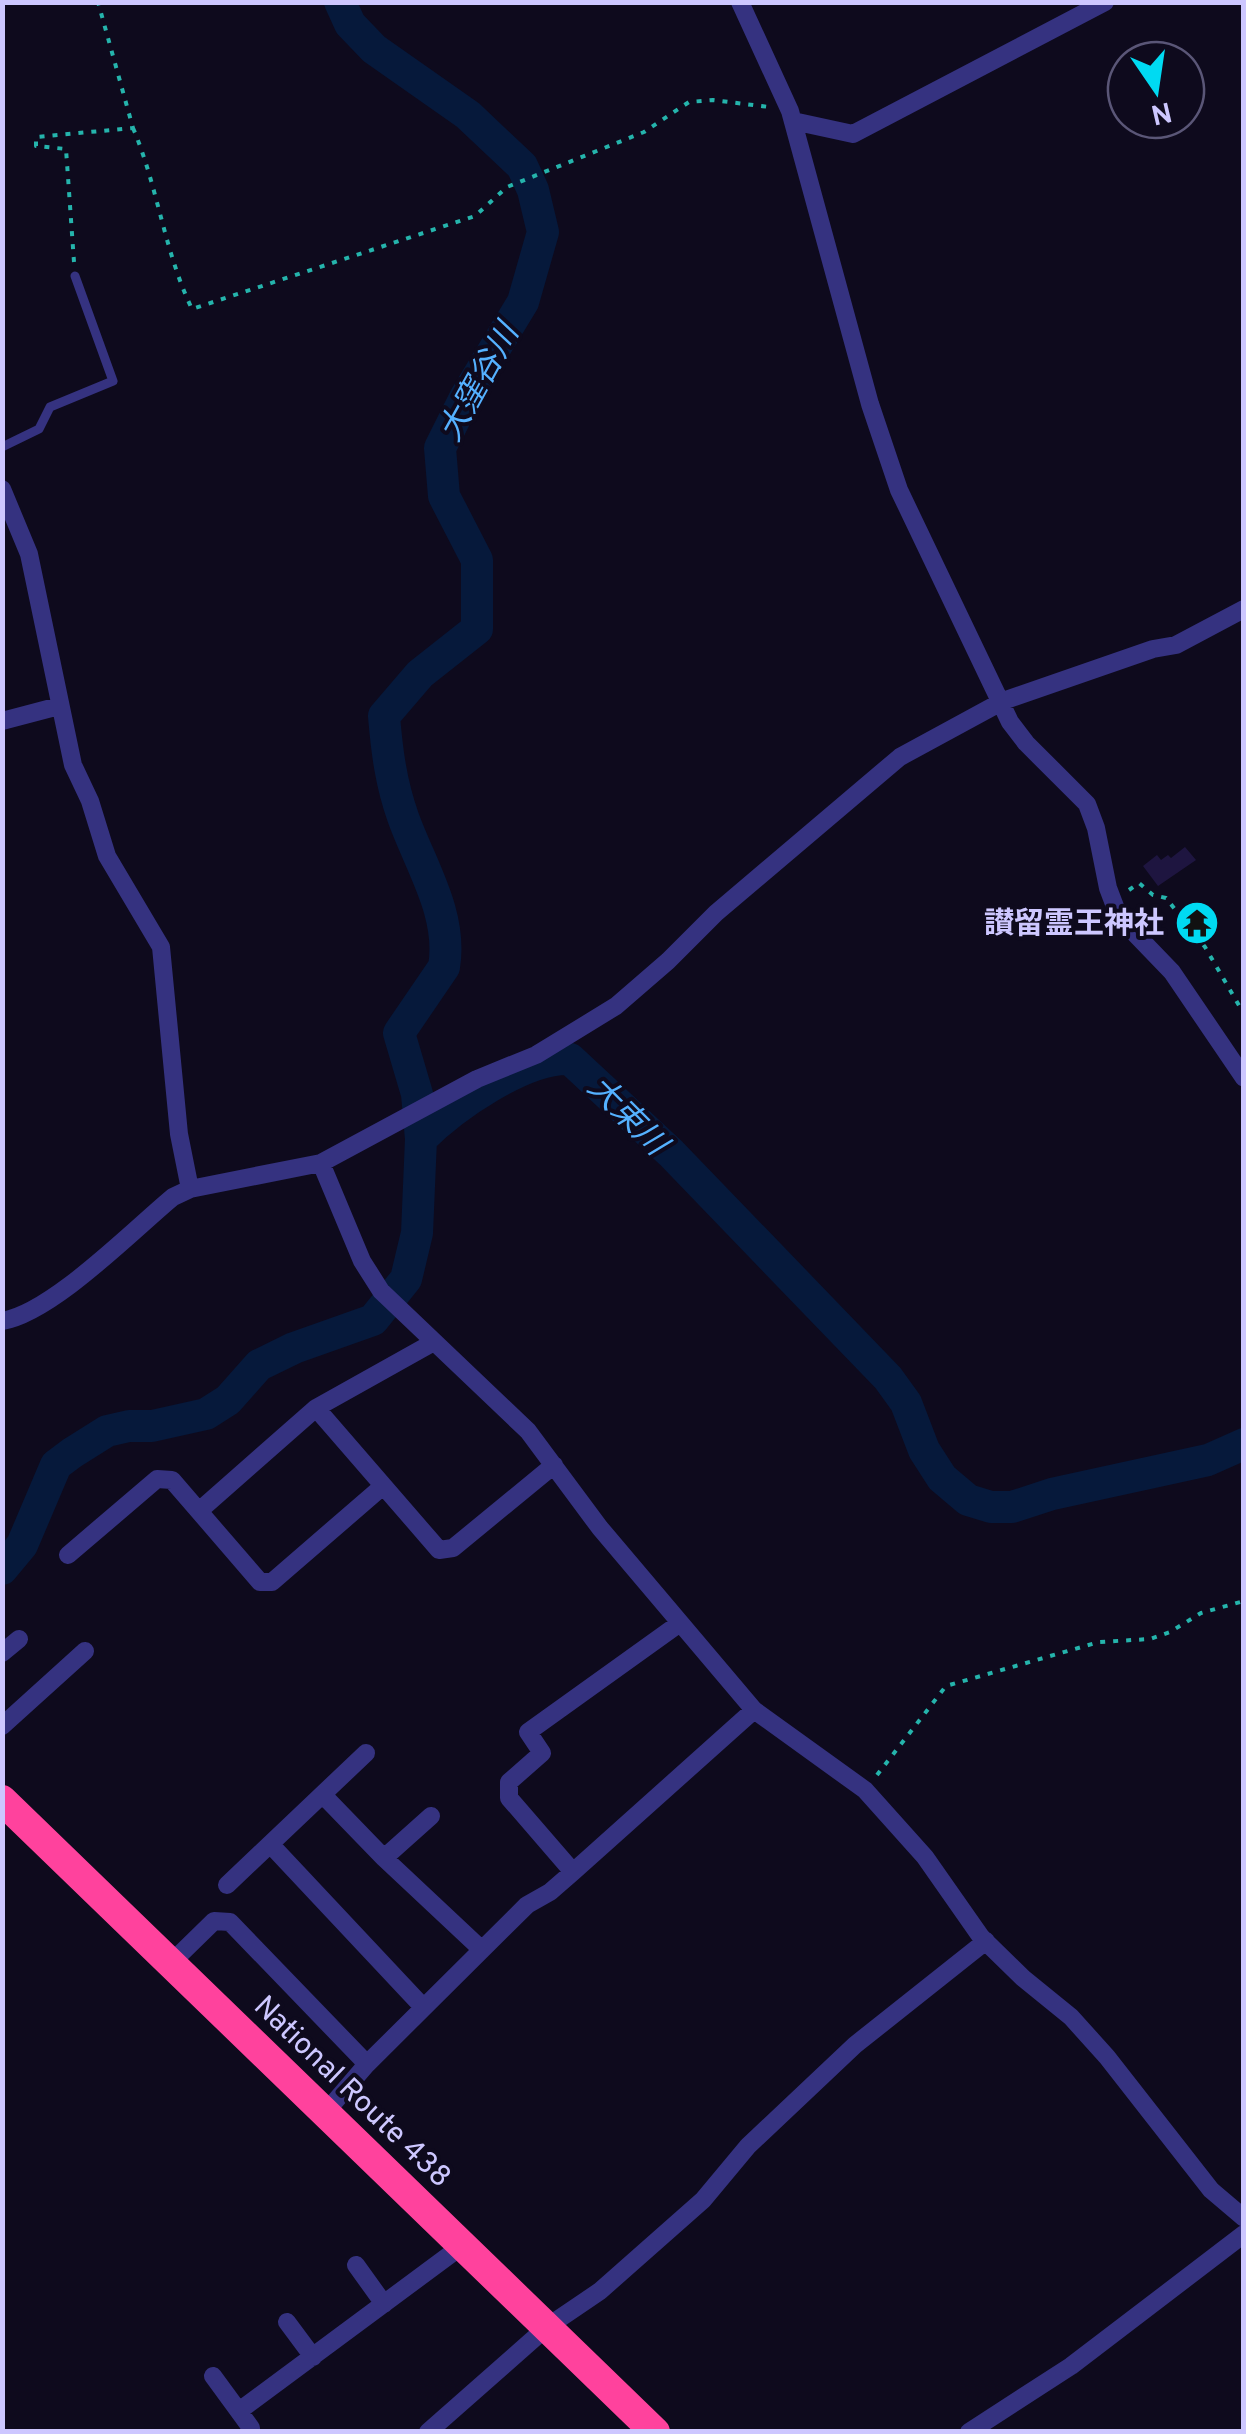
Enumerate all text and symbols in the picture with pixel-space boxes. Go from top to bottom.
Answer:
north arrow [1106,40,1206,140]
text: N [1147,92,1175,131]
water label: 大窪谷川 [432,315,531,449]
temple icon: 讃留霊王神社 [1174,900,1220,946]
place label: 讃留霊王神社 [984,907,1164,944]
water label: 大束川 [578,1069,676,1167]
street label: National Route 438 [245,1989,458,2197]

